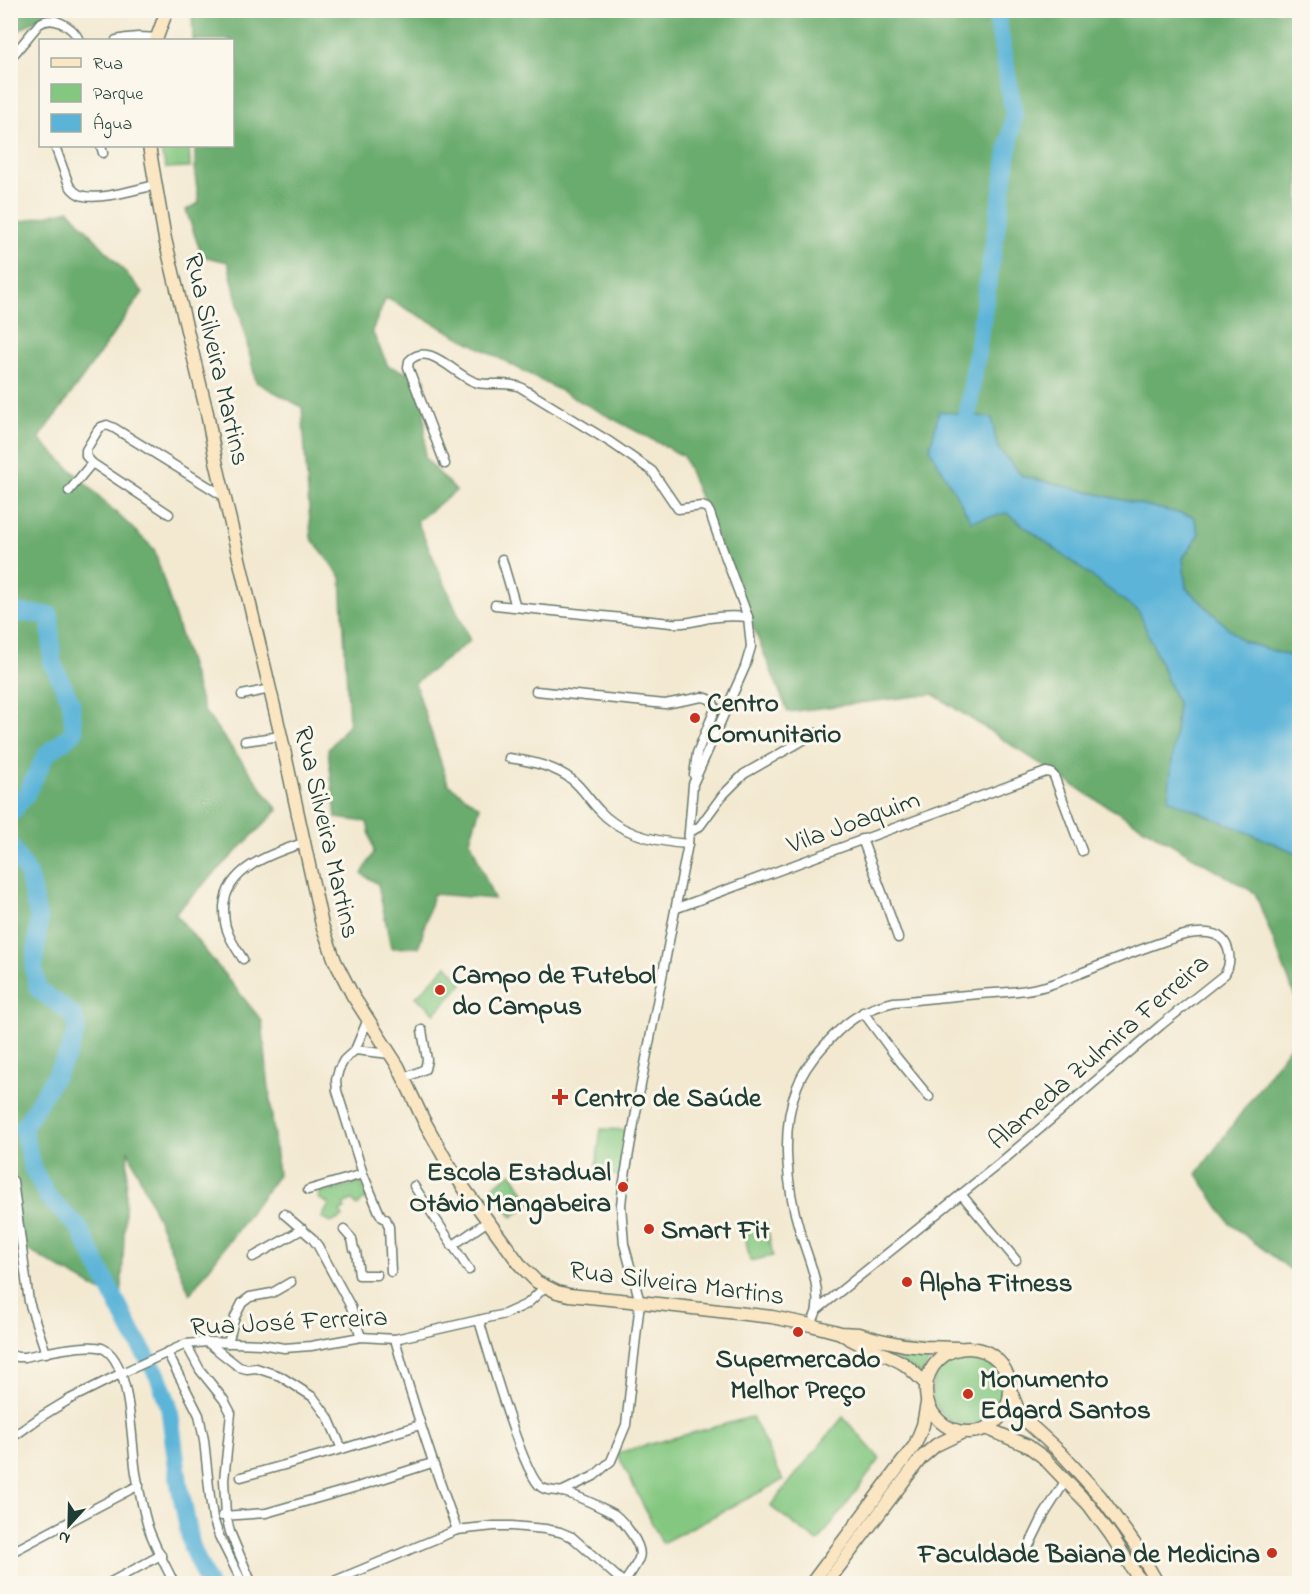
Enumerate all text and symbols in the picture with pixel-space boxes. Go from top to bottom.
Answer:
legend [39,39,234,147]
text: Rua [93,52,123,78]
text: Parque [93,82,144,108]
text: Água [93,112,132,139]
street label: Rua Silveira Martins [172,250,259,469]
place label: Centro Comunitario [707,685,841,755]
marker: Centro Comunitario [688,711,702,725]
street label: Rua Silveira Martins [282,723,369,942]
street label: Vila Joaquim [781,781,926,866]
street label: Alameda Zulmira Ferreira [980,946,1219,1160]
place label: Campo de Futebol do Campus [452,957,656,1027]
marker: Campo de Futebol do Campus [433,983,447,997]
place label: Centro de Saúde [574,1080,762,1119]
marker: Centro de Saúde [551,1088,569,1106]
place label: Escola Estadual Otávio Mangabeira [409,1154,611,1225]
marker: Escola Estadual Otávio Mangabeira [616,1180,630,1194]
place label: Smart Fit [661,1212,770,1251]
marker: Smart Fit [642,1222,656,1236]
street label: Rua Silveira Martins [567,1252,787,1317]
place label: Alpha Fitness [919,1265,1073,1304]
marker: Alpha Fitness [900,1275,914,1289]
street label: Rua José Ferreira [189,1299,389,1348]
marker: Supermercado Melhor Preço [791,1325,805,1339]
place label: Supermercado Melhor Preço [715,1341,881,1411]
place label: Monumento Edgard Santos [980,1361,1151,1432]
marker: Monumento Edgard Santos [961,1387,975,1401]
north arrow [39,1495,99,1555]
text: N [54,1524,74,1550]
place label: Faculdade Baiana de Medicina [916,1536,1260,1575]
marker: Faculdade Baiana de Medicina [1265,1546,1279,1560]

